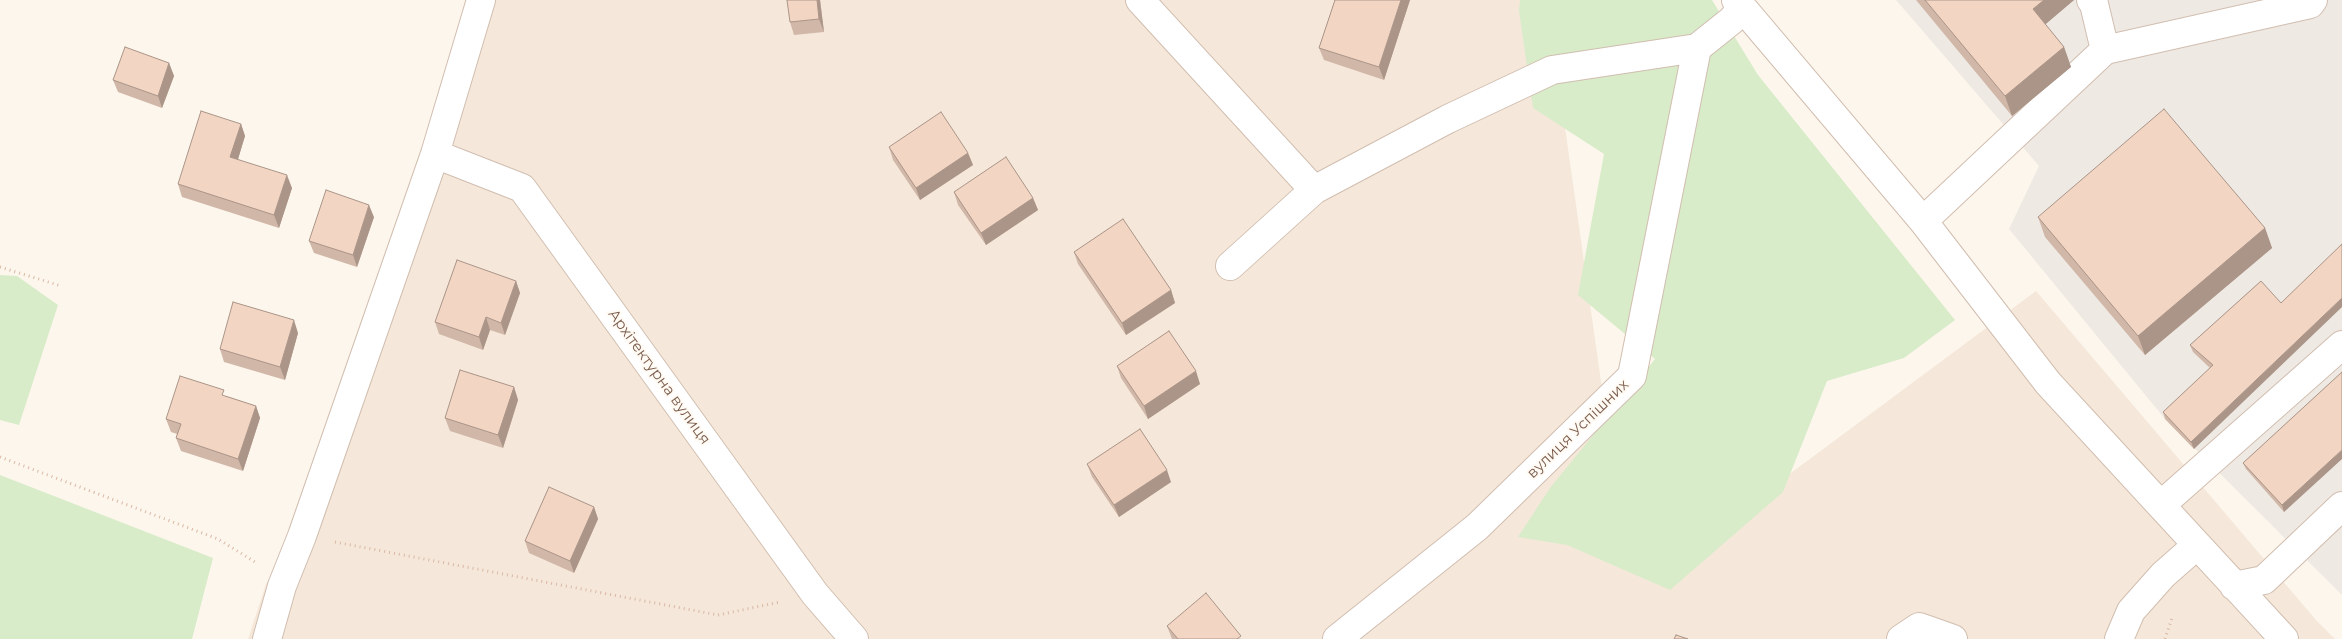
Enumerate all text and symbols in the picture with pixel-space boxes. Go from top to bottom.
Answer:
street label: Архітектурна вулиця [604,306,714,448]
street label: вулиця Успішних [1523,376,1633,482]

